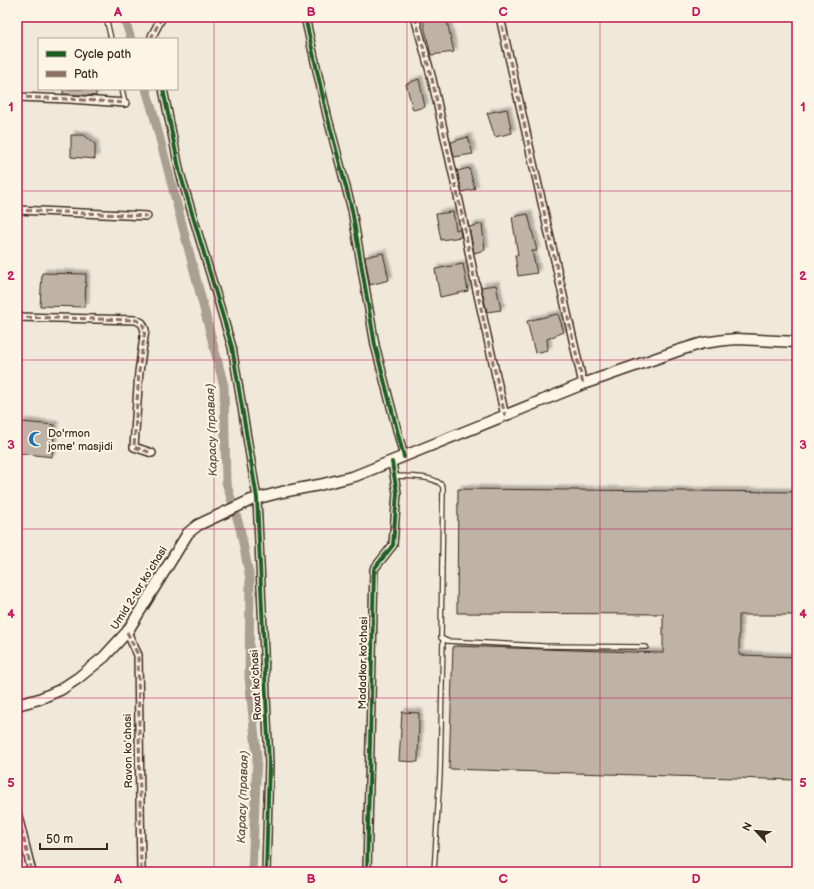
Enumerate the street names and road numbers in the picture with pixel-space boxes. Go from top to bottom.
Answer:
street label: Umid 2-tor koʻchasi [108,544,170,632]
street label: Madadkor ko'chasi [356,617,370,709]
street label: Roxat ko'chasi [248,649,264,721]
street label: Ravon koʻchasi [121,714,135,788]

